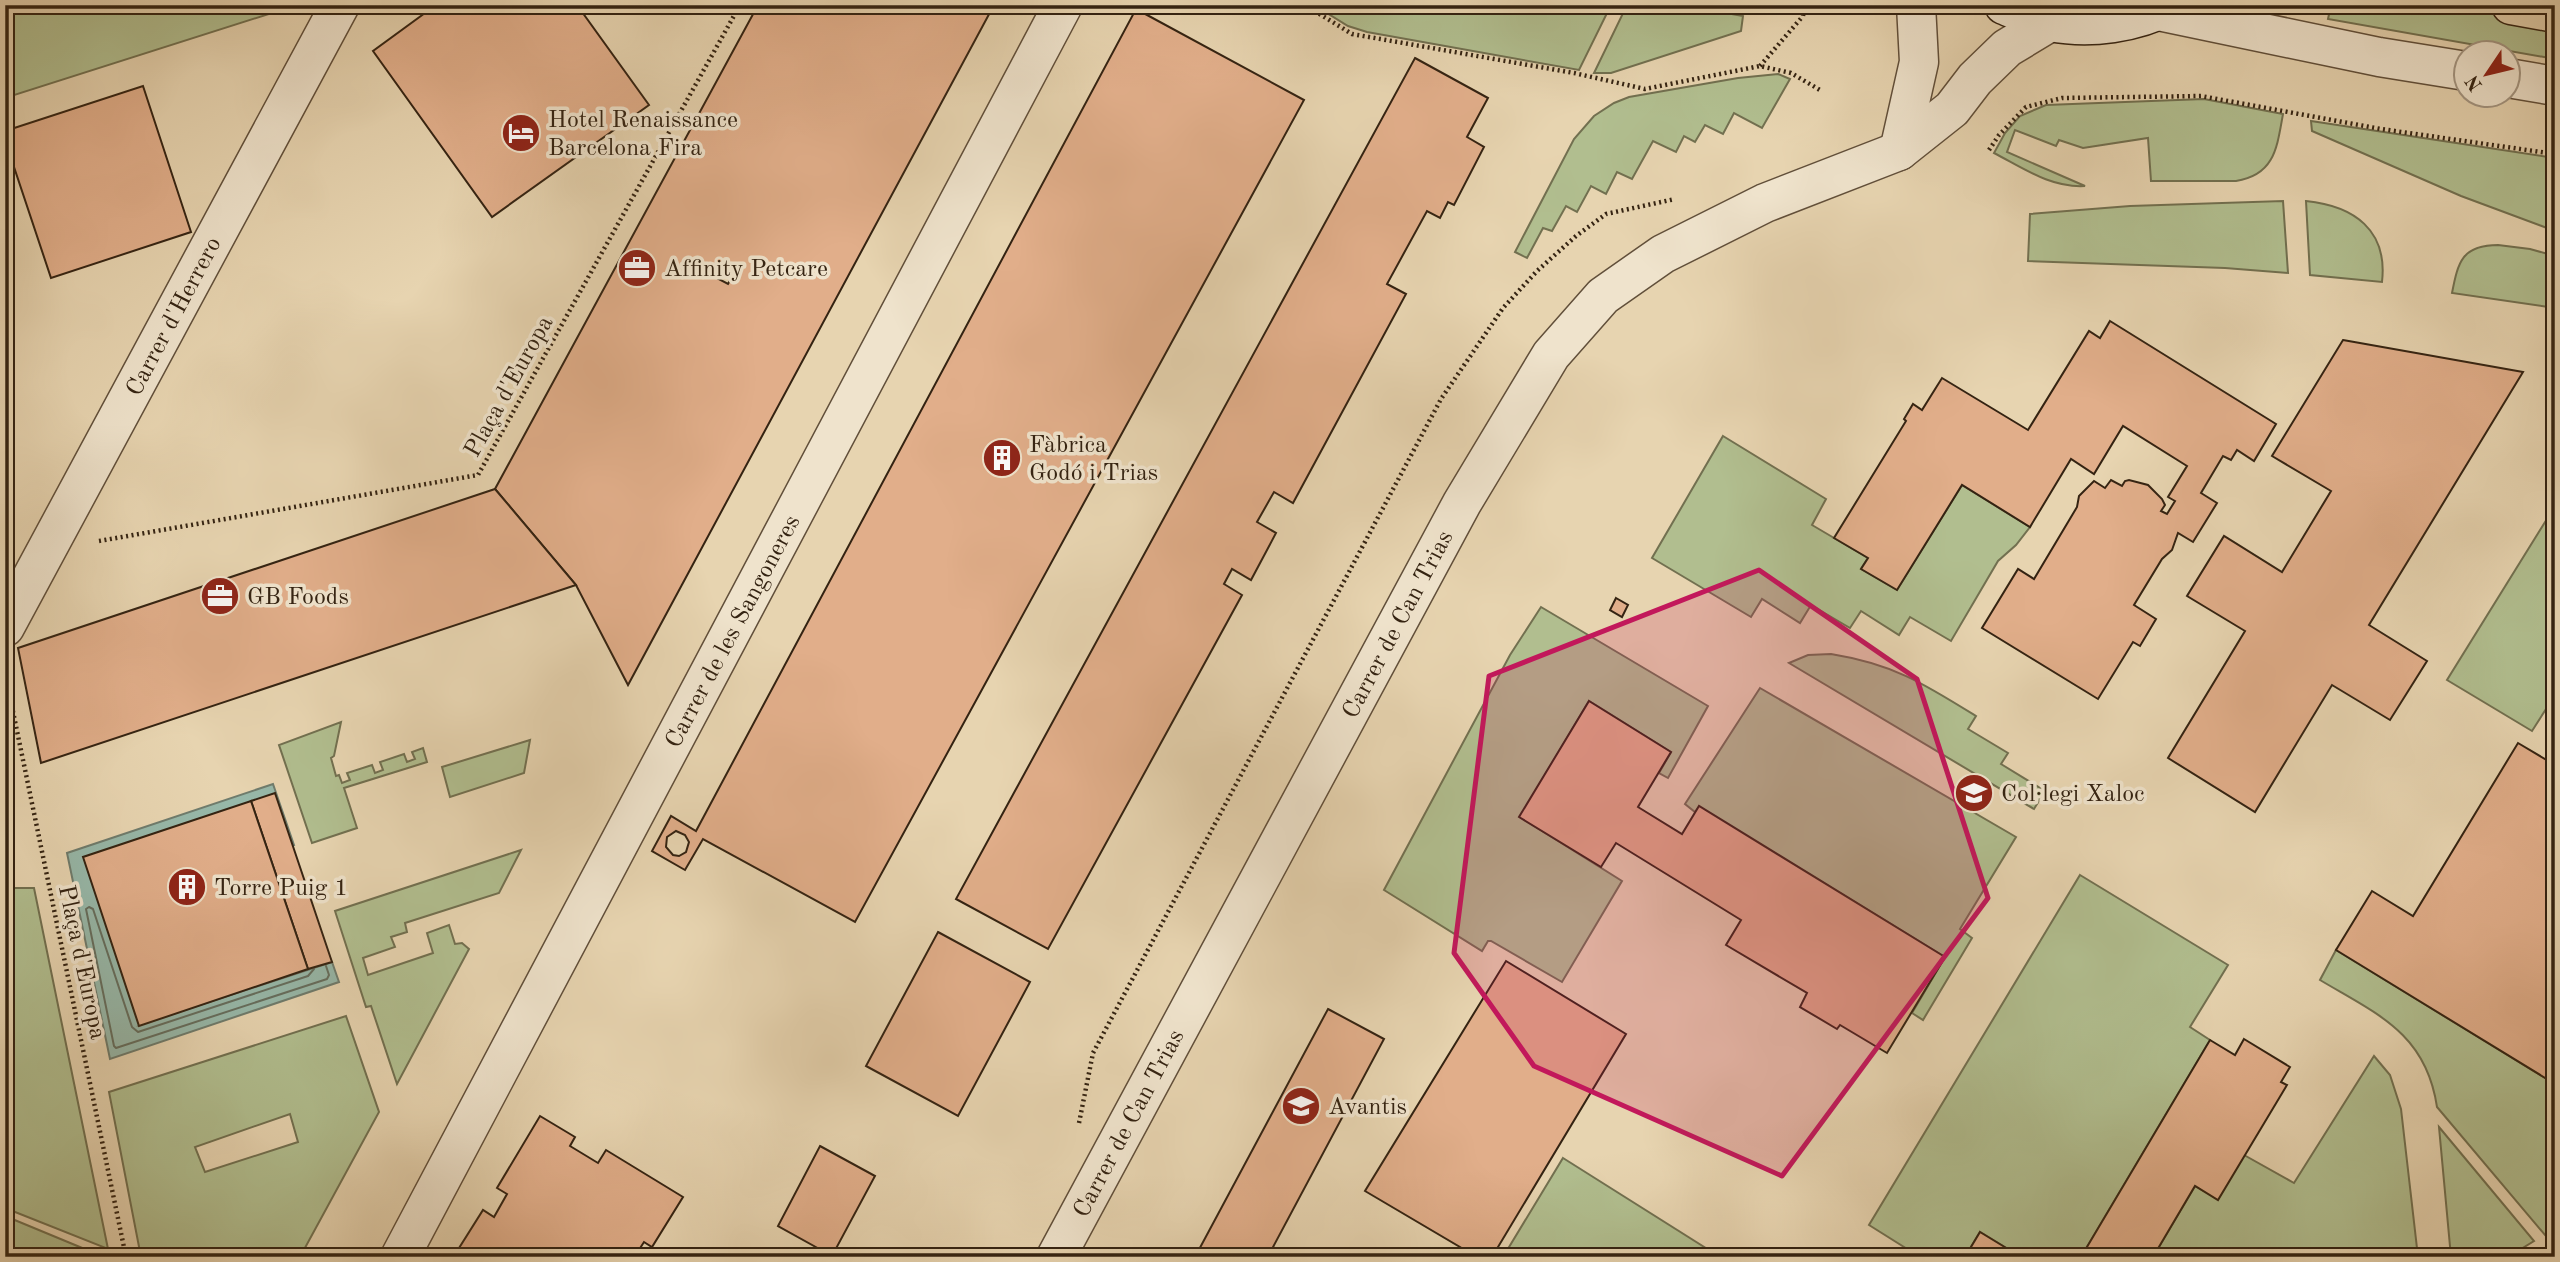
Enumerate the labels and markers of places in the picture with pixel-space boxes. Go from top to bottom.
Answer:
place label: Hotel Renaissance Barcelona Fira [548,109,738,161]
hotel icon: Hotel Renaissance Barcelona Fira [500,112,542,154]
office icon: Affinity Petcare [616,247,658,289]
place label: Affinity Petcare [664,258,828,282]
place label: Fàbrica Godó i Trias [1029,434,1158,486]
building icon: Fàbrica Godó i Trias [981,437,1023,479]
office icon: GB Foods [199,575,241,617]
place label: GB Foods [247,586,349,610]
school or university icon: Col·legi Xaloc [1953,772,1995,814]
place label: Col·legi Xaloc [2001,783,2145,807]
building icon: Torre Puig 1 [166,866,208,908]
place label: Torre Puig 1 [214,877,348,901]
school or university icon: Avantis [1280,1085,1322,1127]
place label: Avantis [1328,1096,1407,1120]

